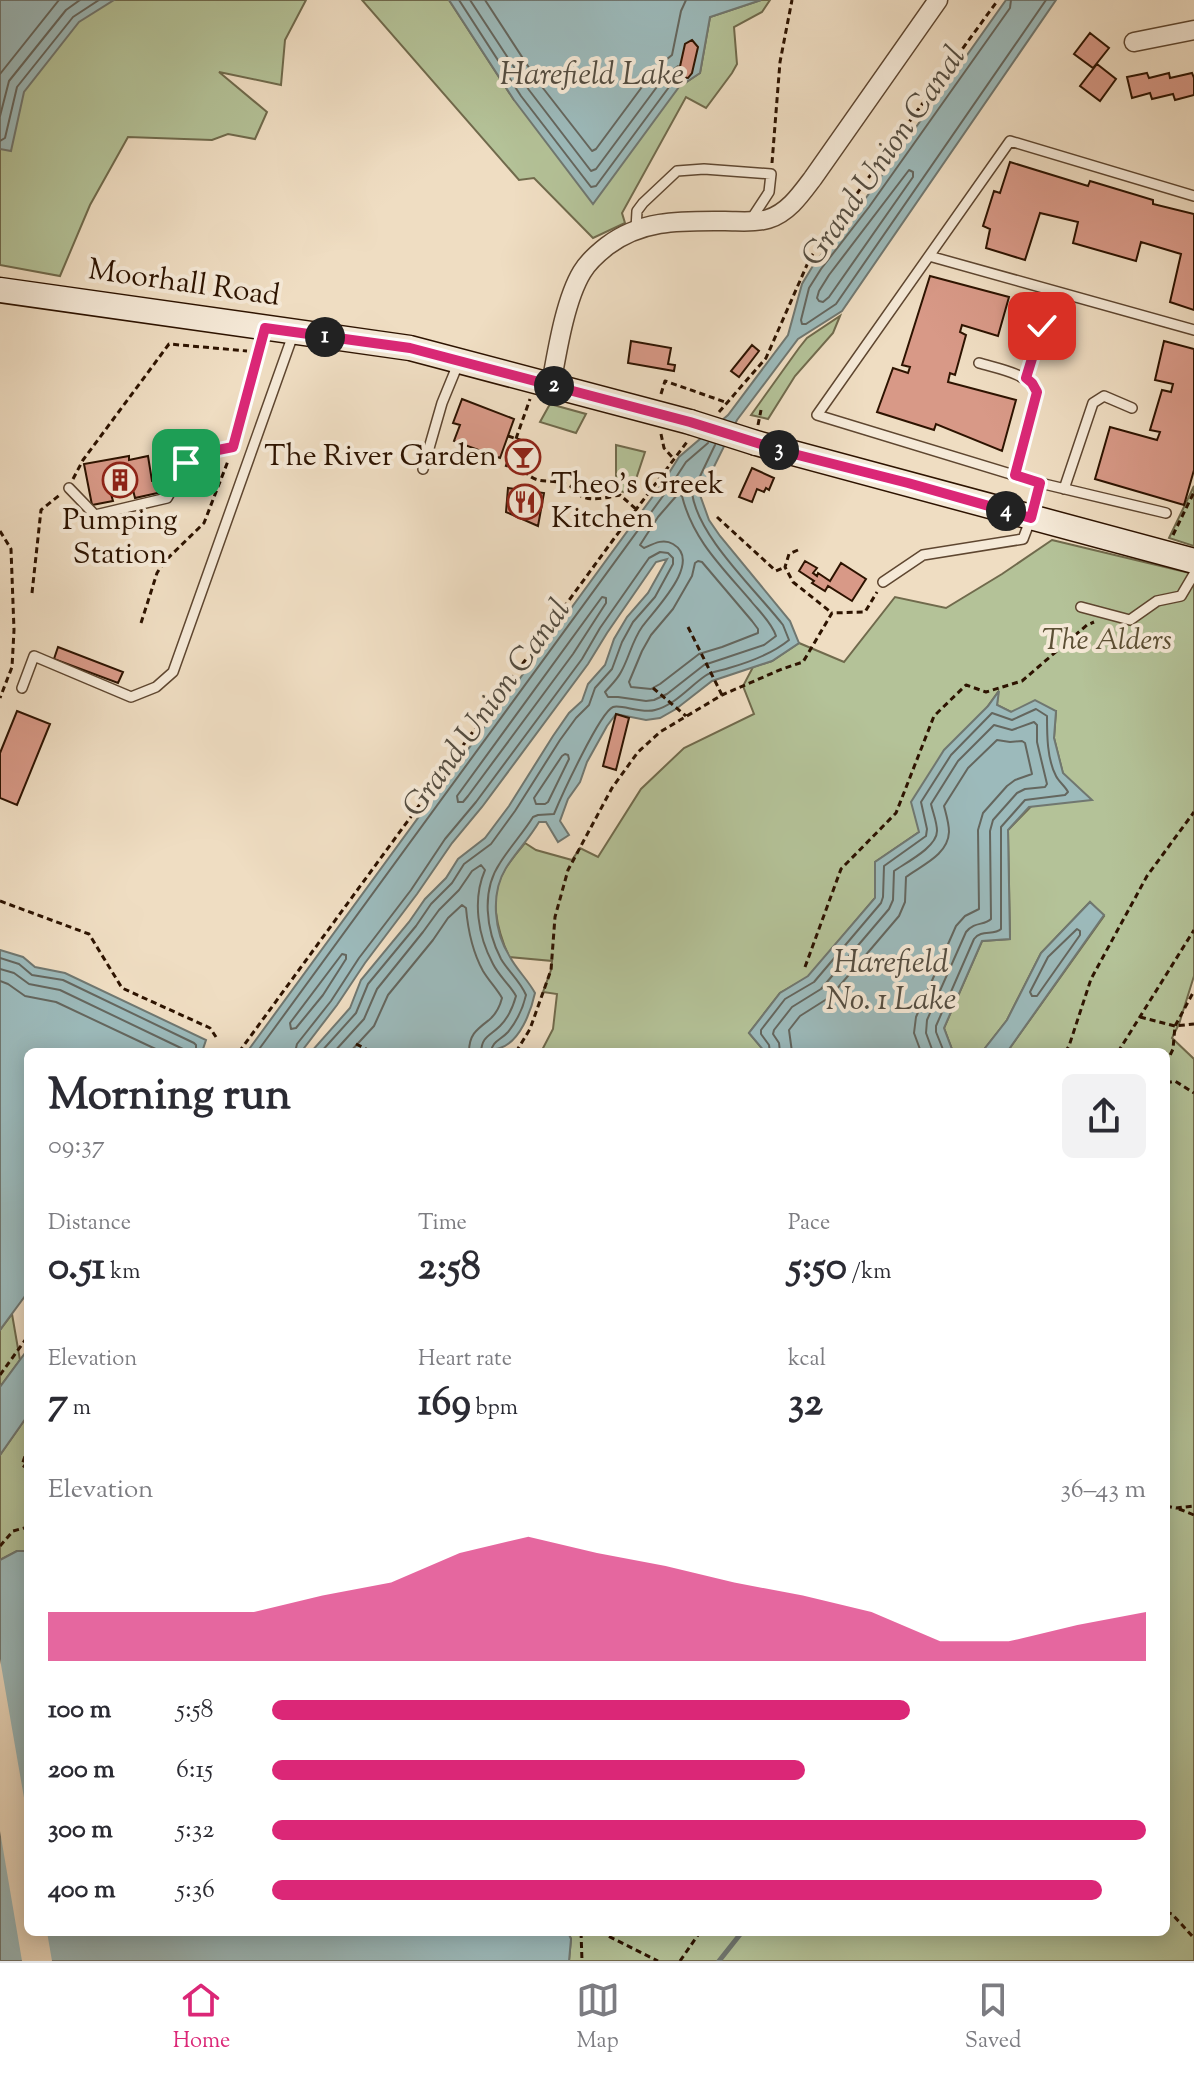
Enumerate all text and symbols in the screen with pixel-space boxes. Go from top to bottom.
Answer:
water label: Grand Union Canal [792,37,978,277]
water label: Harefield Lake [500,53,684,99]
street label: Moorhall Road [85,249,283,319]
pin [1008,292,1076,360]
icon: check [1020,304,1064,348]
pin: 1 [305,317,345,357]
text: 1 [321,321,329,353]
pin: 2 [534,366,574,406]
text: 2 [549,370,559,402]
pin [152,429,220,497]
pin: 3 [759,430,799,470]
text: 3 [775,434,783,466]
place label: The River Garden [264,436,497,479]
bar icon: The River Garden [504,438,542,476]
icon: arrive [164,441,208,485]
building icon: Pumping Station [101,461,139,499]
place label: Theo's Greek Kitchen [551,464,724,541]
restaurant icon: Theo's Greek Kitchen [506,483,544,521]
pin: 4 [986,491,1026,531]
text: 4 [1000,495,1012,527]
place label: Pumping Station [62,500,178,577]
water label: Grand Union Canal [393,590,583,828]
park label: The Alders [1042,620,1172,663]
water label: Harefield No. 1 Lake [826,941,956,1024]
text: Morning run [48,1066,291,1129]
button: share [1062,1074,1146,1158]
text: 09:37 [48,1128,105,1165]
text: Distance [48,1208,131,1240]
text: Time [418,1208,467,1240]
text: Pace [788,1208,830,1240]
text: 0.51 [48,1240,105,1297]
text: 2:58 [418,1240,481,1297]
text: 5:50 [788,1240,847,1297]
text: km [105,1257,140,1289]
text: /km [847,1257,891,1289]
text: Elevation [48,1344,137,1376]
text: Heart rate [418,1344,512,1376]
text: kcal [788,1344,826,1376]
text: 7 [48,1376,68,1433]
text: 169 [418,1376,471,1433]
text: 32 [788,1376,823,1433]
text: m [68,1393,91,1425]
text: bpm [471,1393,518,1425]
text: Elevation [48,1472,153,1509]
text: 36–43 m [1060,1472,1146,1509]
text: 100 m [48,1692,111,1729]
text: 5:58 [176,1692,214,1729]
text: 200 m [48,1752,115,1789]
text: 6:15 [176,1752,213,1789]
text: 300 m [48,1812,113,1849]
text: 5:32 [176,1812,214,1849]
text: 400 m [48,1872,115,1909]
text: 5:36 [176,1872,215,1909]
tab: Home [173,1978,230,2058]
tab: Map [576,1978,620,2058]
tab: Saved [965,1978,1021,2058]

